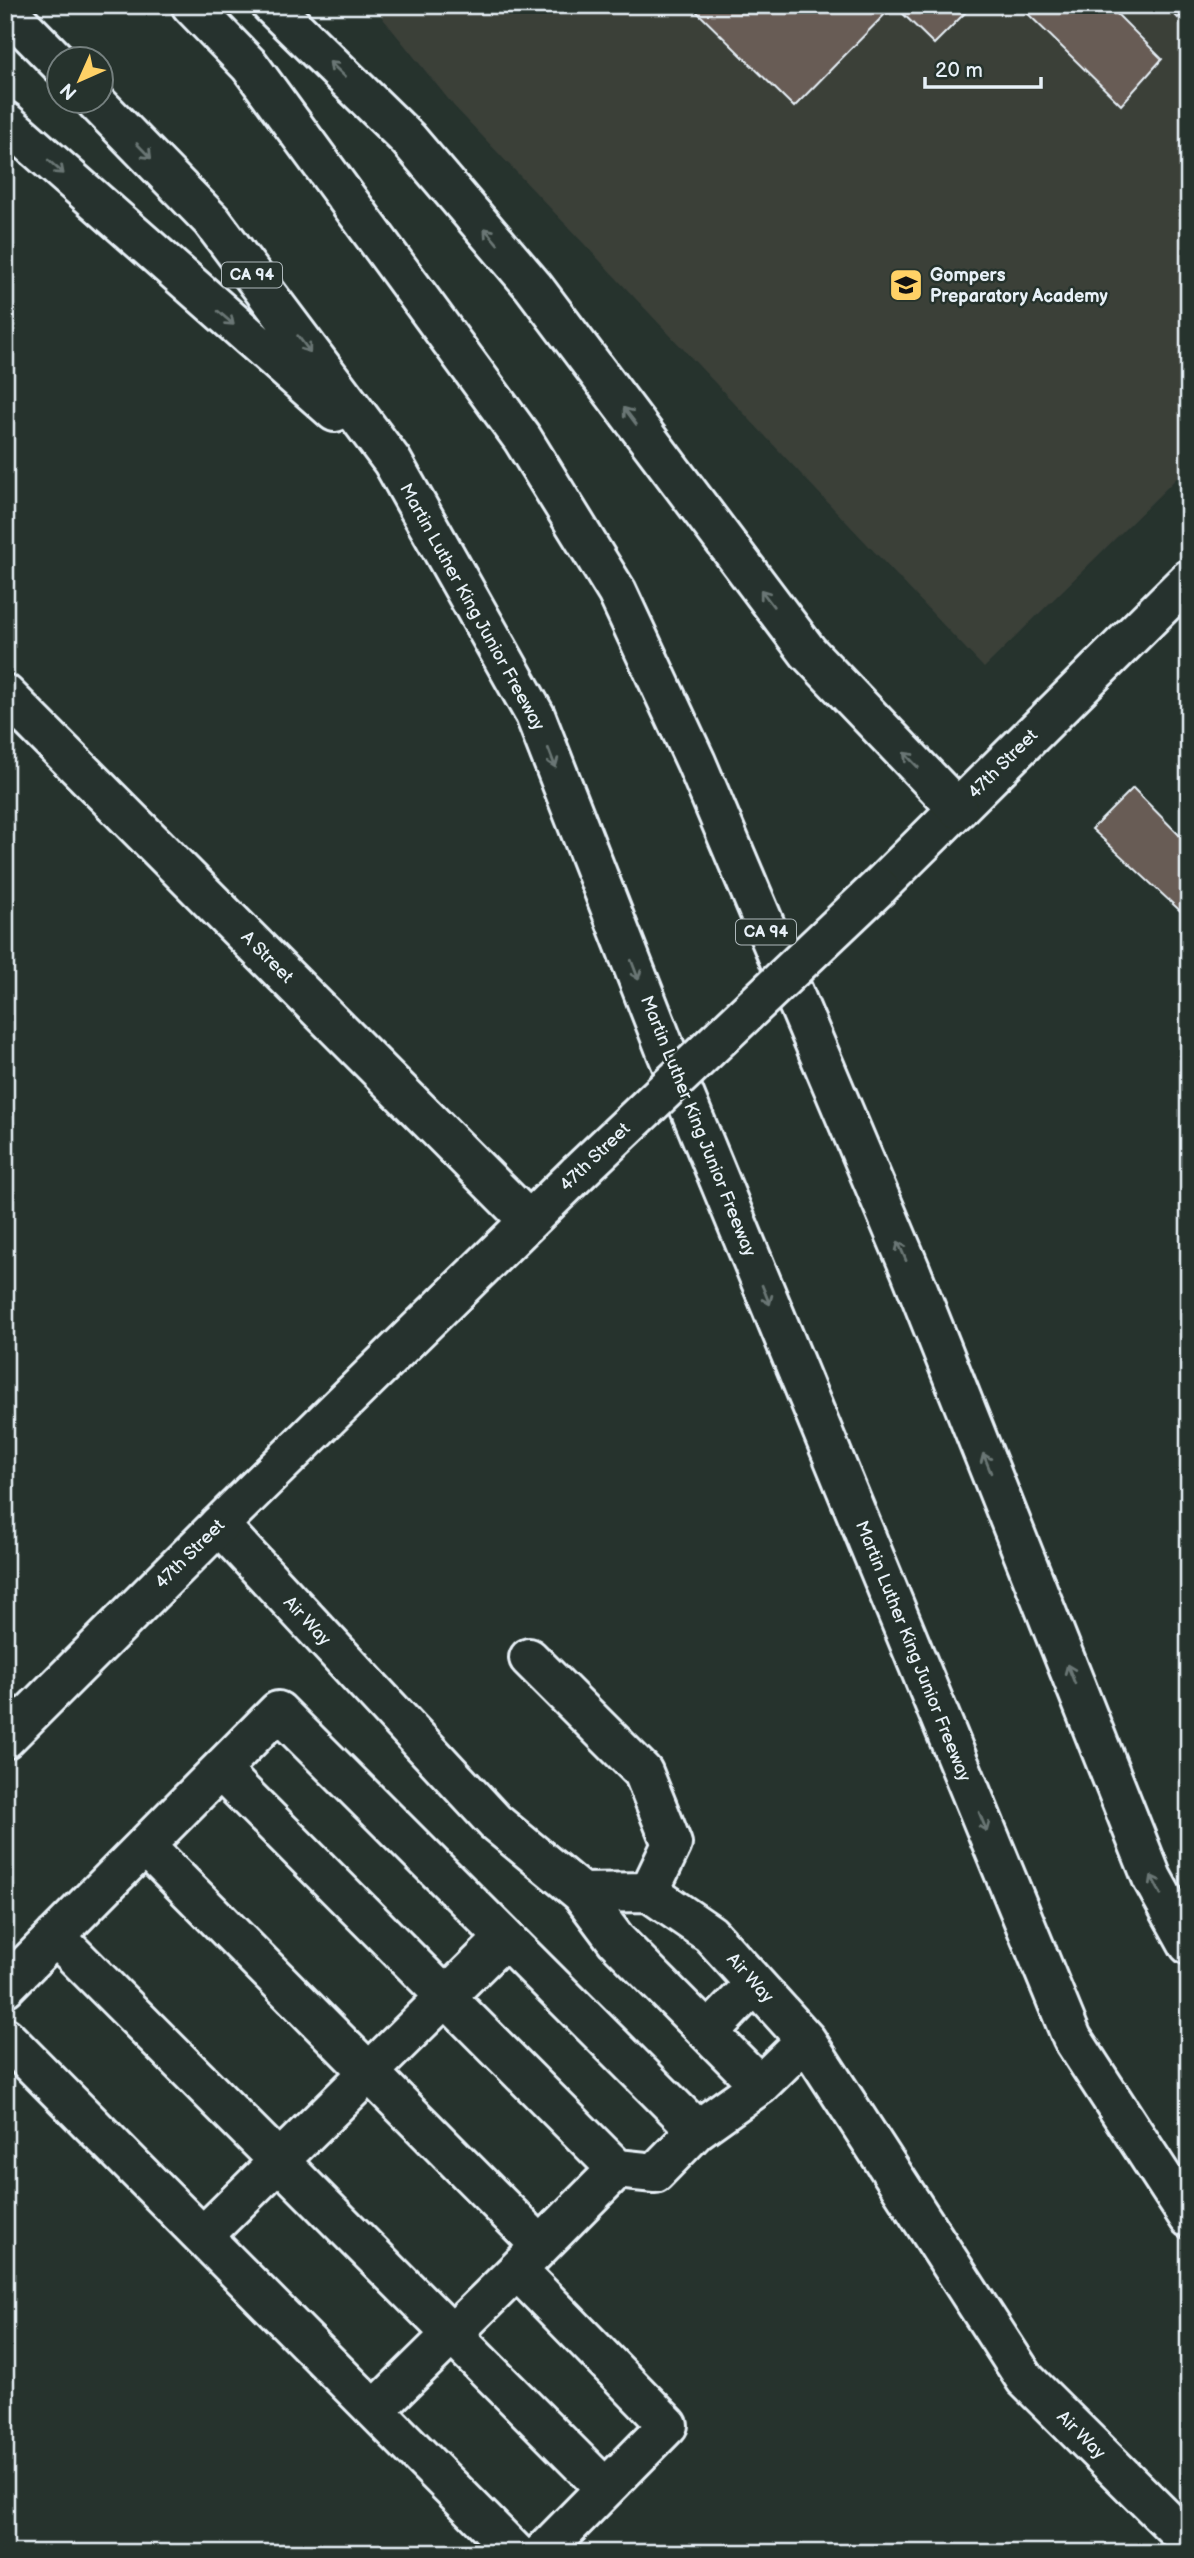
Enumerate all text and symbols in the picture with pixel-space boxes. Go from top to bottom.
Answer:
north arrow [46,46,116,116]
scale bar [925,46,1040,90]
text: 20 m [935,58,983,83]
one-way arrow [329,61,346,78]
text: N [56,78,82,104]
one-way arrow [135,142,152,159]
one-way arrow [47,159,65,175]
one-way arrow [483,228,499,246]
road number: CA 94 [222,262,282,288]
place label: Gompers Preparatory Academy [930,265,1109,307]
school or university icon: Gompers Preparatory Academy [887,266,925,304]
one-way arrow [217,310,235,326]
one-way arrow [297,334,311,353]
one-way arrow [623,407,638,426]
street label: Martin Luther King Junior Freeway [395,480,549,735]
one-way arrow [760,589,775,607]
street label: 47th Street [964,725,1042,803]
one-way arrow [547,747,559,769]
one-way arrow [902,751,919,768]
road number: CA 94 [736,920,796,944]
street label: A Street [237,927,298,988]
one-way arrow [629,959,642,981]
street label: Martin Luther King Junior Freeway [636,993,760,1260]
street label: 47th Street [556,1118,635,1196]
one-way arrow [895,1241,908,1263]
one-way arrow [761,1283,774,1305]
one-way arrow [979,1452,992,1474]
street label: 47th Street [151,1515,229,1593]
street label: Martin Luther King Junior Freeway [851,1518,975,1785]
street label: Air Way [279,1592,336,1651]
one-way arrow [1063,1664,1076,1685]
one-way arrow [978,1811,991,1833]
one-way arrow [1149,1875,1162,1896]
street label: Air Way [722,1949,778,2008]
street label: Air Way [1053,2407,1110,2464]

